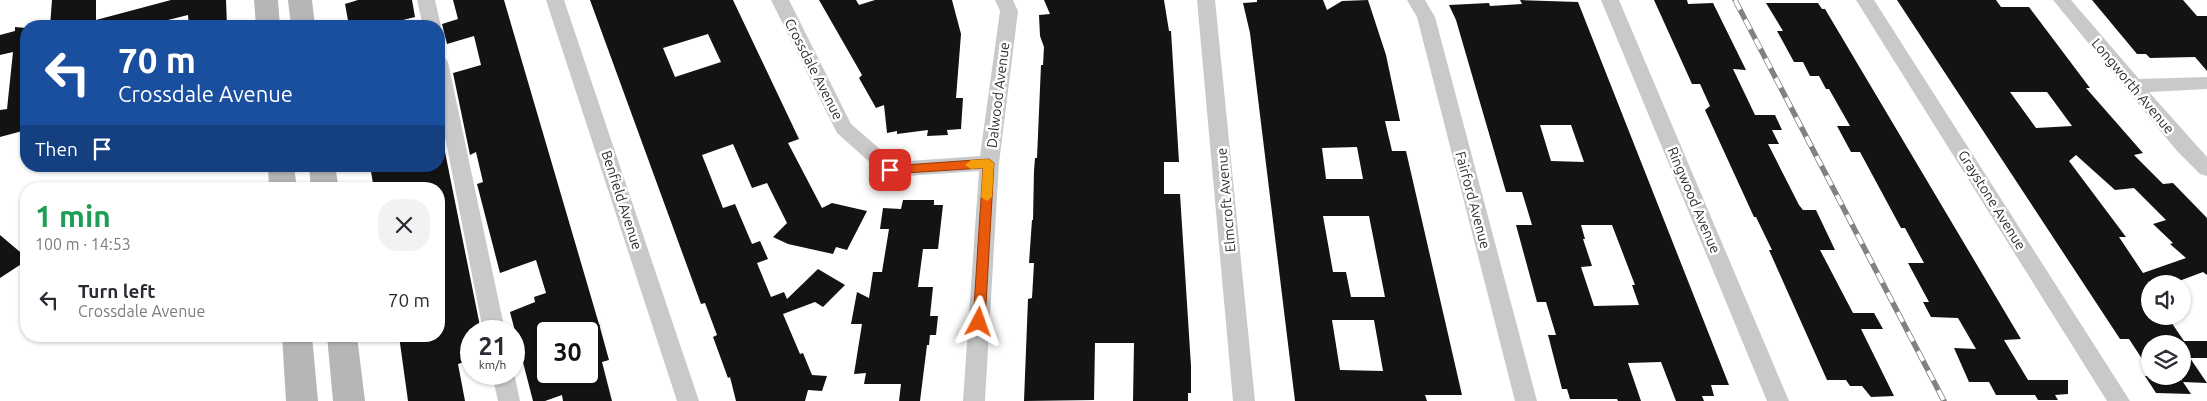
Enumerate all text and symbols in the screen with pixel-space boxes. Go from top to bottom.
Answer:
street label: Crossdale Avenue [782,16,846,122]
street label: Longworth Avenue [2088,35,2178,137]
icon: left [35,40,100,105]
text: 70 m [118,40,196,80]
street label: Dalwood Avenue [984,41,1012,149]
text: Crossdale Avenue [118,81,293,106]
icon: arrive [88,135,116,163]
text: Then [35,138,78,160]
street label: Ringwood Avenue [1664,144,1724,256]
street label: Elmcroft Avenue [1213,147,1239,253]
street label: Graystone Avenue [1955,147,2029,253]
street label: Benfield Avenue [598,148,646,252]
pin [869,149,911,191]
street label: Fairford Avenue [1452,150,1494,250]
icon: arrive [876,156,904,184]
text: 1 min [35,199,111,233]
button: close [378,199,430,251]
text: 100 m · 14:53 [35,235,131,253]
map controls [2141,275,2191,385]
button: sound [2141,275,2191,325]
text: Turn left [78,280,156,302]
icon: left [35,286,63,314]
text: 70 m [388,289,430,311]
position arrow [952,295,1004,347]
text: Crossdale Avenue [78,302,205,320]
speed limit sign: 30 [535,320,600,385]
text: 21 [478,332,507,360]
button: layers [2141,335,2191,385]
text: km/h [479,358,506,371]

